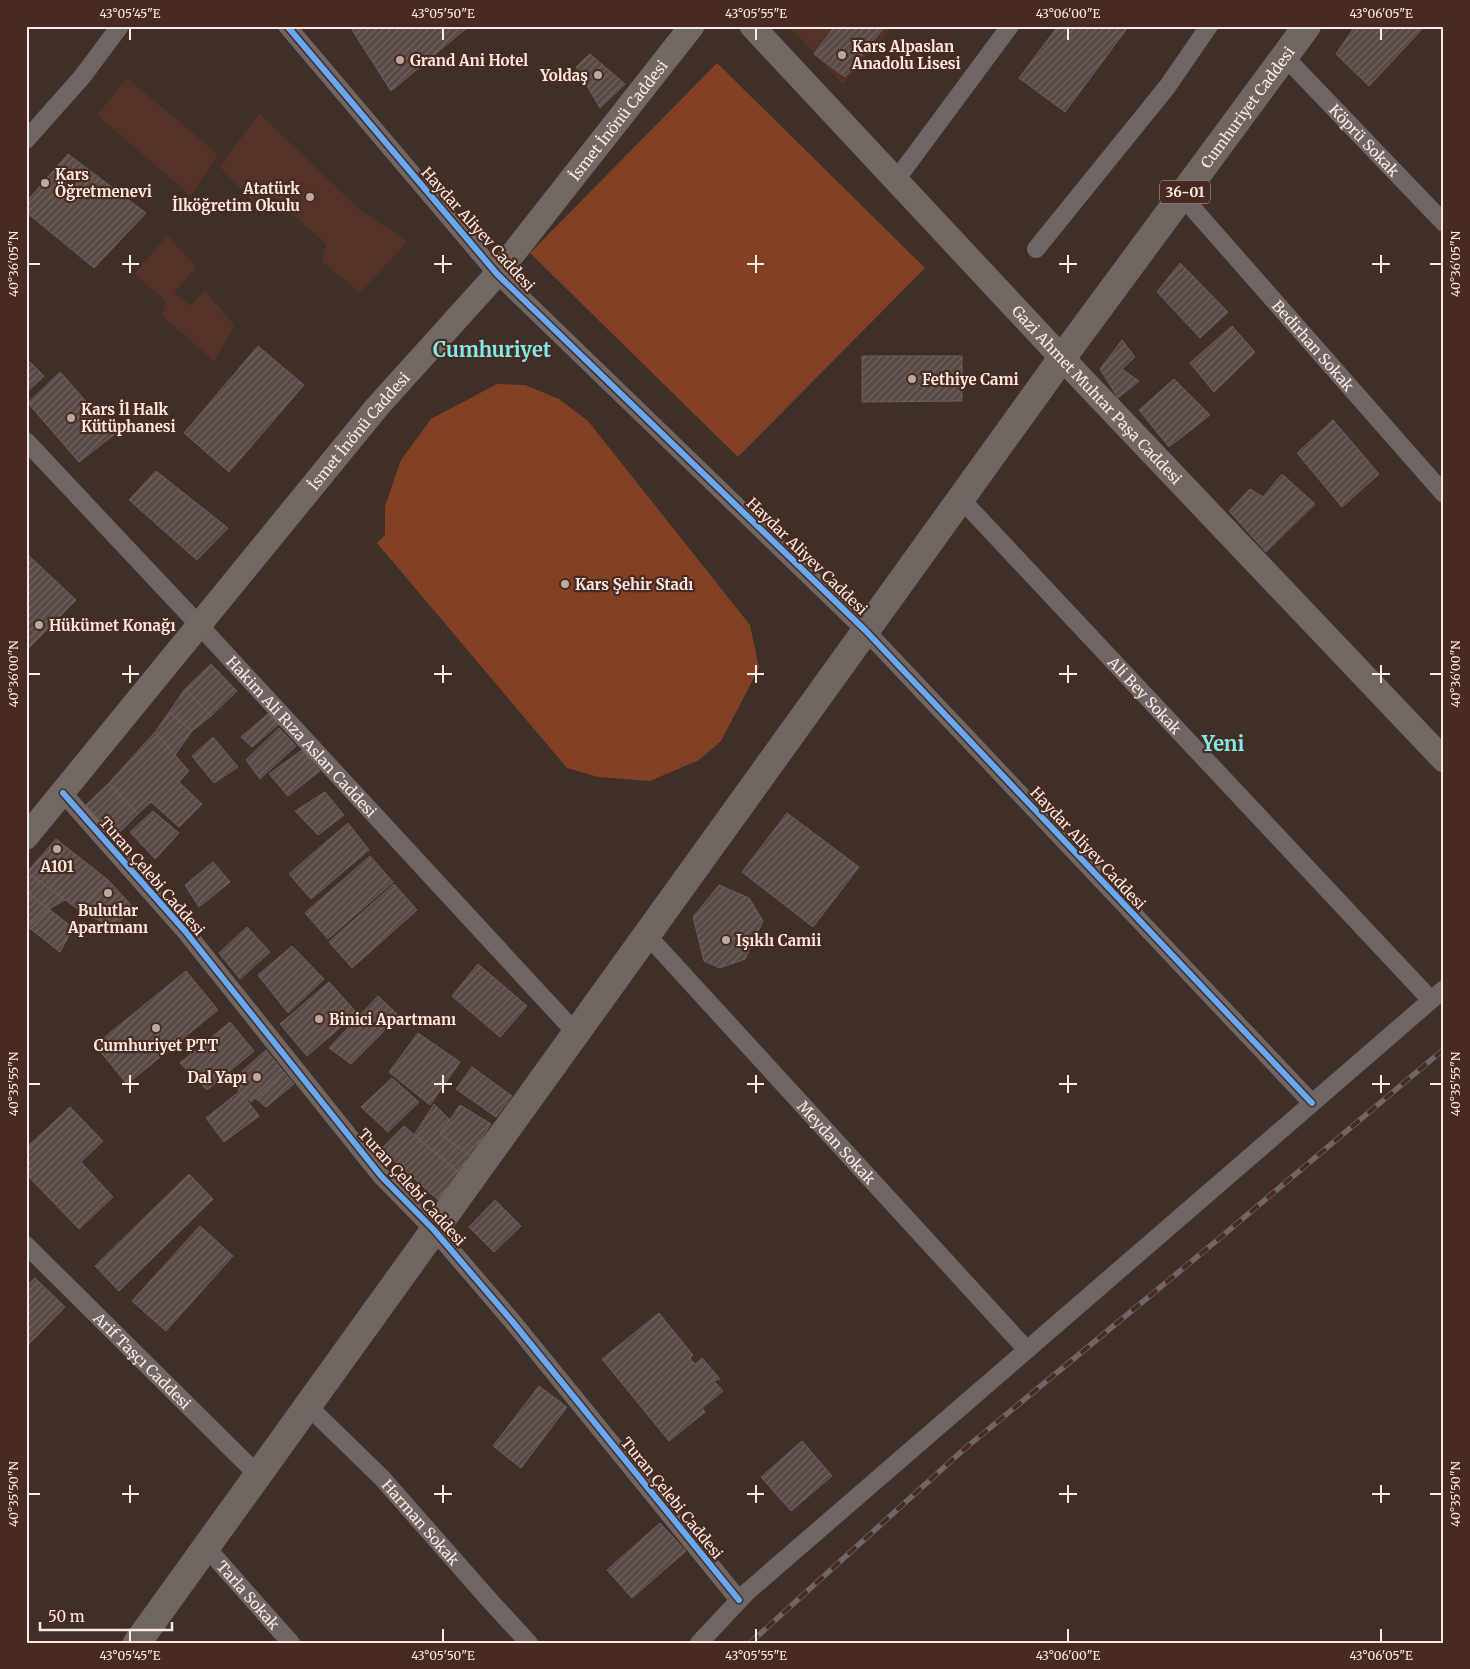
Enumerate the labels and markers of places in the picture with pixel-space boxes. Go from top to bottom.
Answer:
place label: Kars Alpaslan Anadolu Lisesi [851,37,961,73]
marker: Kars Alpaslan Anadolu Lisesi [836,49,848,61]
place label: Grand Ani Hotel [410,51,528,70]
marker: Grand Ani Hotel [394,54,406,66]
place label: Yoldaş [539,66,588,85]
marker: Yoldaş [592,69,604,81]
place label: Kars Öğretmenevi [55,165,152,201]
marker: Kars Öğretmenevi [39,177,51,189]
place label: Atatürk İlköğretim Okulu [172,179,300,215]
marker: Atatürk İlköğretim Okulu [304,191,316,203]
place label: Fethiye Cami [922,370,1019,389]
marker: Fethiye Cami [906,373,918,385]
place label: Kars İl Halk Kütüphanesi [81,399,176,436]
marker: Kars İl Halk Kütüphanesi [65,412,77,424]
place label: Kars Şehir Stadı [575,575,693,594]
marker: Kars Şehir Stadı [559,578,571,590]
place label: Hükümet Konağı [49,616,176,635]
marker: Hükümet Konağı [33,619,45,631]
marker: A101 [51,843,63,855]
place label: A101 [39,857,74,876]
marker: Bulutlar Apartmanı [102,887,114,899]
place label: Bulutlar Apartmanı [67,901,148,937]
place label: Işıklı Camii [736,931,821,950]
marker: Işıklı Camii [720,934,732,946]
place label: Binici Apartmanı [329,1010,456,1029]
marker: Binici Apartmanı [313,1013,325,1025]
marker: Cumhuriyet PTT [150,1022,162,1034]
place label: Cumhuriyet PTT [94,1036,218,1055]
place label: Dal Yapı [187,1068,247,1087]
marker: Dal Yapı [251,1071,263,1083]

